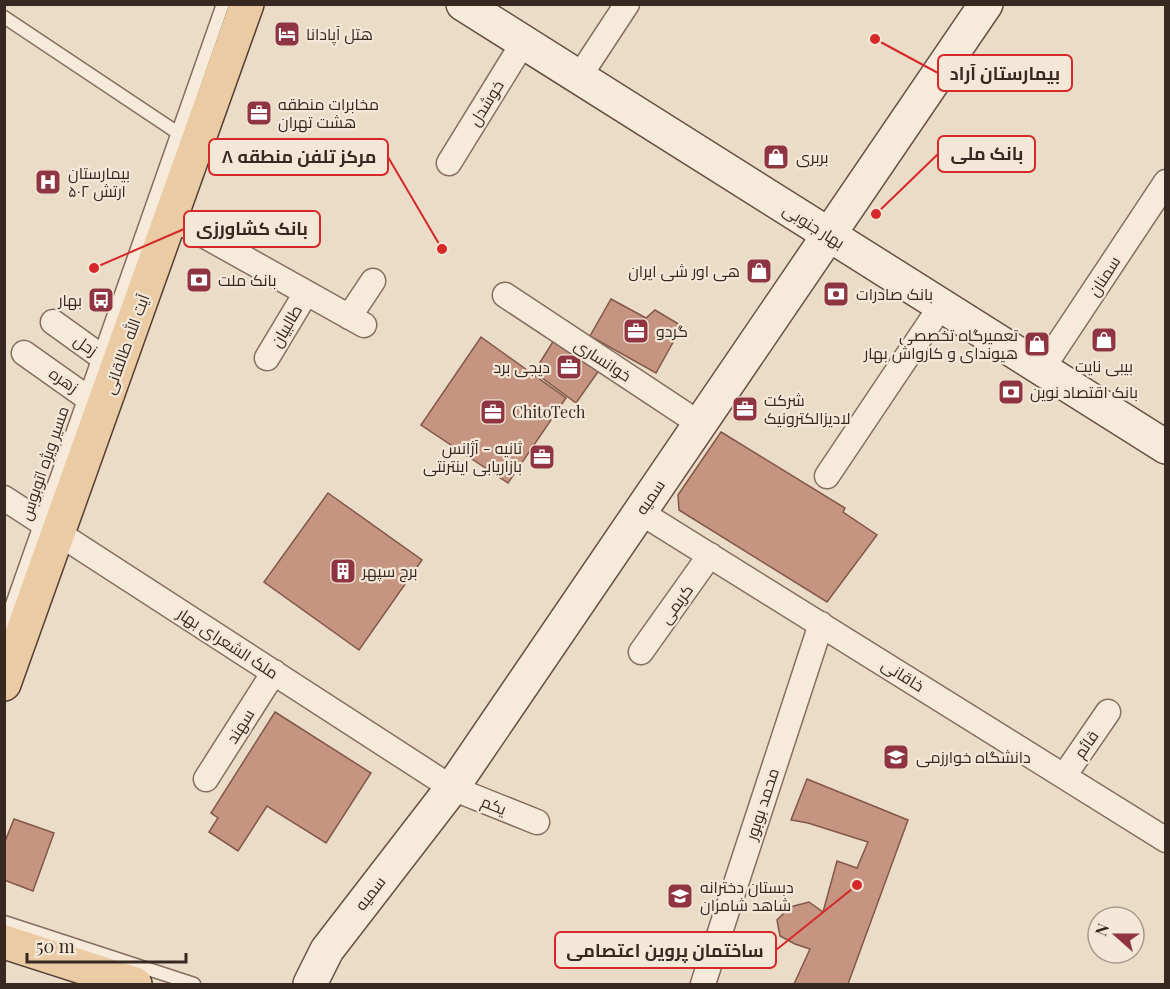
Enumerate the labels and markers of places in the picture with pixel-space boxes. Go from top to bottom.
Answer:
hotel icon: هتل آپادانا [272,19,302,49]
place label: هتل آپادانا [306,23,373,46]
callout: بیمارستان آراد [938,55,1072,91]
place label: مخابرات منطقه هشت تهران [278,93,379,133]
office icon: مخابرات منطقه هشت تهران [244,98,274,128]
callout: بانک ملی [938,136,1035,172]
callout: مرکز تلفن منطقه ۸ [209,139,388,175]
shop icon: بربری [761,142,791,172]
place label: بربری [796,146,828,168]
place label: بیمارستان ۵۰۲ ارتش [68,162,130,202]
hospital icon: بیمارستان ۵۰۲ ارتش [33,167,63,197]
callout: بانک کشاورزی [184,211,320,247]
shop icon: هی اور شی ایران [744,256,774,286]
place label: هی اور شی ایران [628,260,740,282]
bank icon: بانک ملت [184,265,214,295]
place label: بانک ملت [218,269,277,290]
bank icon: بانک صادرات [821,279,851,309]
place label: بانک صادرات [856,283,933,304]
bus stop icon: بهار [86,285,116,315]
place label: بهار [57,289,82,311]
office icon: گردو [621,316,651,346]
place label: گردو [656,320,688,341]
place label: تعمیرگاه تخصصی هیوندای و کارواش بهار [863,324,1019,364]
shop icon: بیبی نایت [1089,325,1119,355]
shop icon: تعمیرگاه تخصصی هیوندای و کارواش بهار [1022,329,1052,359]
office icon: دیجی برد [554,352,584,382]
place label: بیبی نایت [1075,355,1133,377]
place label: دیجی برد [493,356,550,378]
bank icon: بانک اقتصاد نوین [996,377,1026,407]
place label: بانک اقتصاد نوین [1030,381,1138,403]
place label: شرکت لادیزالکترونیک [764,389,851,428]
office icon: شرکت لادیزالکترونیک [730,394,760,424]
office icon: ChitoTech [478,397,508,427]
place label: ChitoTech [512,401,586,422]
place label: ثانیه - آژانس بازاریابی اینترنتی [423,437,523,477]
office icon: ثانیه - آژانس بازاریابی اینترنتی [527,442,557,472]
building icon: برج سپهر [328,556,358,586]
place label: برج سپهر [361,560,418,583]
school or university icon: دانشگاه خوارزمی [881,742,911,772]
place label: دانشگاه خوارزمی [916,746,1031,768]
place label: دبستان دخترانه شاهد شامران [700,876,794,916]
school or university icon: دبستان دخترانه شاهد شامران [665,881,695,911]
callout: ساختمان پروین اعتصامی [555,932,776,968]

